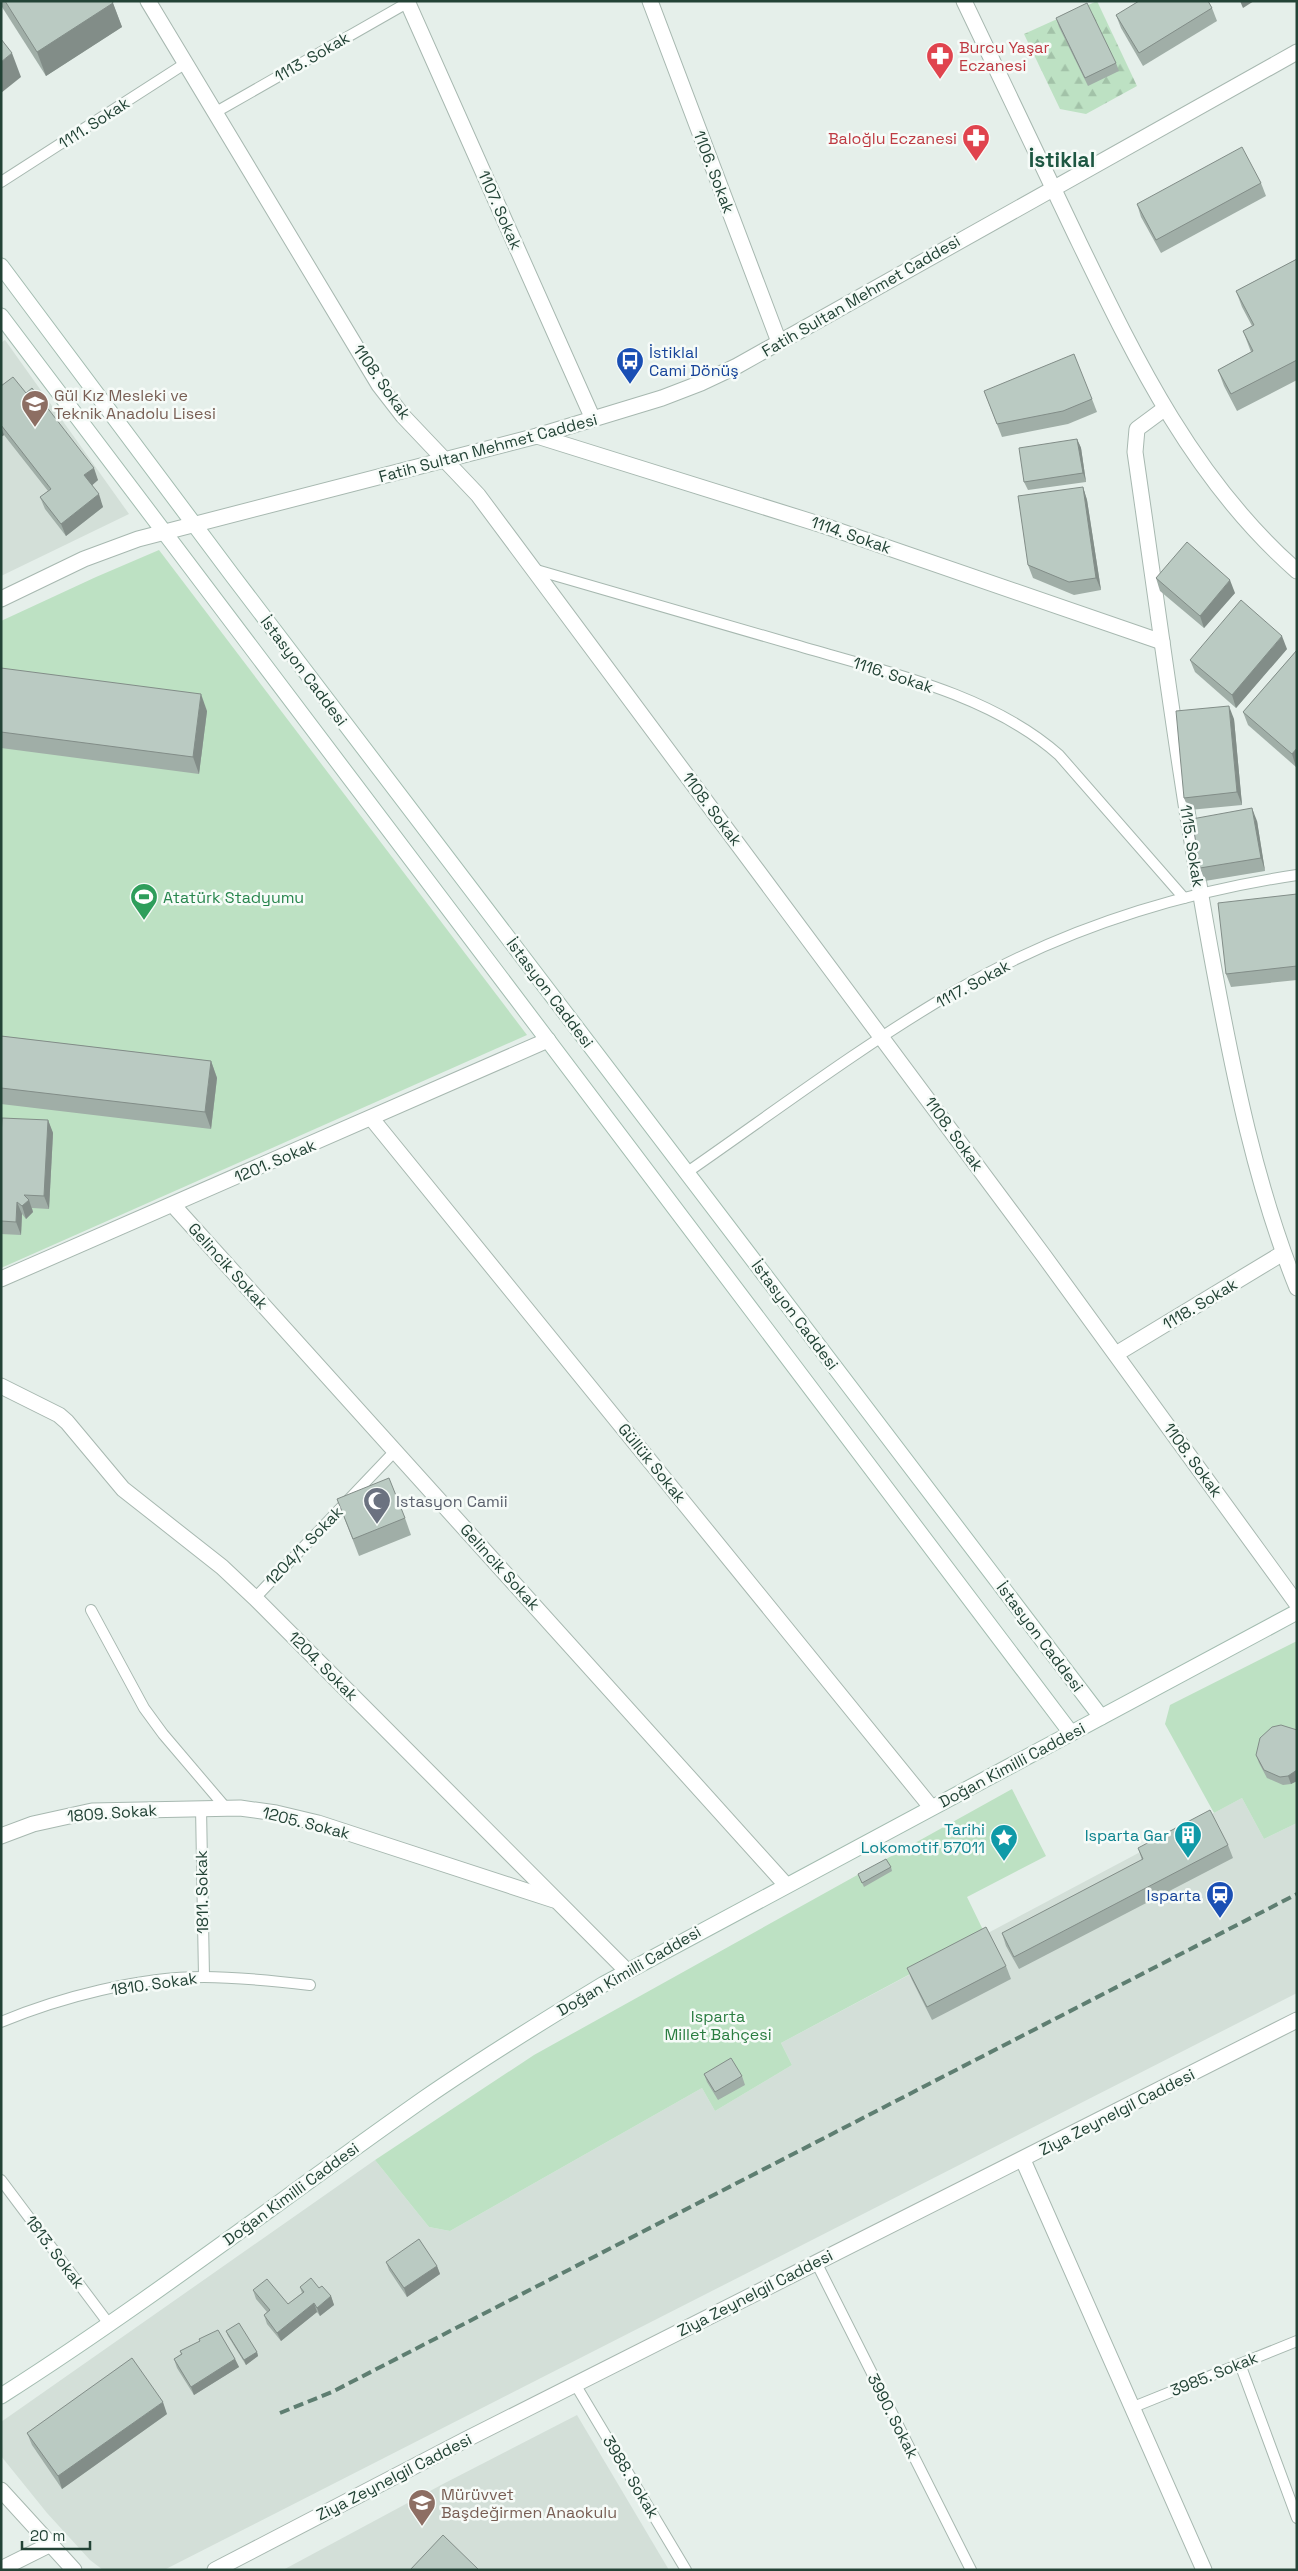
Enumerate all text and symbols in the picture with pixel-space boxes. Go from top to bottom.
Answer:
street label: 1113. Sokak [271,27,354,87]
place label: Burcu Yaşar Eczanesi [959,37,1050,76]
pharmacy icon: Burcu Yaşar Eczanesi [925,41,955,80]
street label: 1111. Sokak [55,92,134,154]
pharmacy icon: Baloğlu Eczanesi [961,123,991,162]
street label: 1106. Sokak [689,128,740,217]
place label: Baloğlu Eczanesi [828,128,957,149]
district label: İstiklal [1029,146,1095,173]
street label: 1107. Sokak [473,167,527,253]
street label: Fatih Sultan Mehmet Caddesi [758,231,964,361]
street label: 1108. Sokak [348,340,416,424]
place label: İstiklal Cami Dönüş [649,342,739,381]
bus stop icon: İstiklal Cami Dönüş [615,346,645,385]
place label: Gül Kız Mesleki ve Teknik Anadolu Lisesi [54,385,216,424]
school or university icon: Gül Kız Mesleki ve Teknik Anadolu Lisesi [20,389,50,428]
street label: Fatih Sultan Mehmet Caddesi [376,409,600,487]
street label: 1114. Sokak [808,511,894,559]
street label: İstasyon Caddesi [256,612,352,730]
street label: 1116. Sokak [850,652,936,698]
street label: 1108. Sokak [677,768,747,850]
street label: 1115. Sokak [1175,803,1209,889]
sports icon: Atatürk Stadyumu [129,882,159,921]
place label: Atatürk Stadyumu [163,887,304,908]
street label: İstasyon Caddesi [502,934,598,1052]
street label: 1117. Sokak [932,955,1014,1013]
street label: 1108. Sokak [920,1093,988,1176]
street label: 1201. Sokak [231,1134,319,1188]
street label: Gelincik Sokak [183,1218,273,1314]
street label: İstasyon Caddesi [747,1256,843,1374]
street label: 1118. Sokak [1159,1273,1242,1335]
street label: Güllük Sokak [613,1419,691,1507]
street label: 1108. Sokak [1159,1419,1227,1502]
mosque icon: Istasyon Camii [362,1486,392,1525]
place label: Istasyon Camii [396,1491,508,1512]
street label: 1204/1. Sokak [261,1501,348,1590]
street label: Gelincik Sokak [455,1519,545,1615]
street label: İstasyon Caddesi [992,1578,1088,1696]
street label: 1204. Sokak [284,1627,363,1706]
street label: Doğan Kimilli Caddesi [935,1718,1089,1812]
street label: 1809. Sokak [66,1799,158,1827]
street label: 1205. Sokak [260,1802,352,1844]
place label: Tarihi Lokomotif 57011 [861,1819,985,1858]
building icon: Isparta Gar [1173,1820,1203,1859]
place icon: Tarihi Lokomotif 57011 [989,1823,1019,1862]
place label: Isparta Gar [1085,1825,1169,1846]
street label: 1811. Sokak [191,1850,213,1934]
station icon: Isparta [1205,1880,1235,1919]
place label: Isparta [1147,1885,1201,1906]
street label: Doğan Kimilli Caddesi [553,1921,705,2021]
street label: 1810. Sokak [110,1968,199,2000]
park label: Isparta Millet Bahçesi [664,2006,772,2045]
street label: Ziya Zeynelgil Caddesi [1036,2064,1198,2160]
street label: Doğan Kimilli Caddesi [219,2138,363,2250]
street label: 1813. Sokak [21,2211,90,2293]
street label: Ziya Zeynelgil Caddesi [674,2245,836,2341]
street label: 3985. Sokak [1167,2347,1261,2401]
street label: 3990. Sokak [863,2370,924,2462]
street label: Ziya Zeynelgil Caddesi [313,2429,475,2525]
street label: 3988. Sokak [598,2432,664,2523]
place label: Mürüvvet Başdeğirmen Anaokulu [441,2484,617,2523]
school or university icon: Mürüvvet Başdeğirmen Anaokulu [407,2488,437,2527]
scale bar [22,2518,90,2550]
text: 20 m [30,2526,65,2545]

